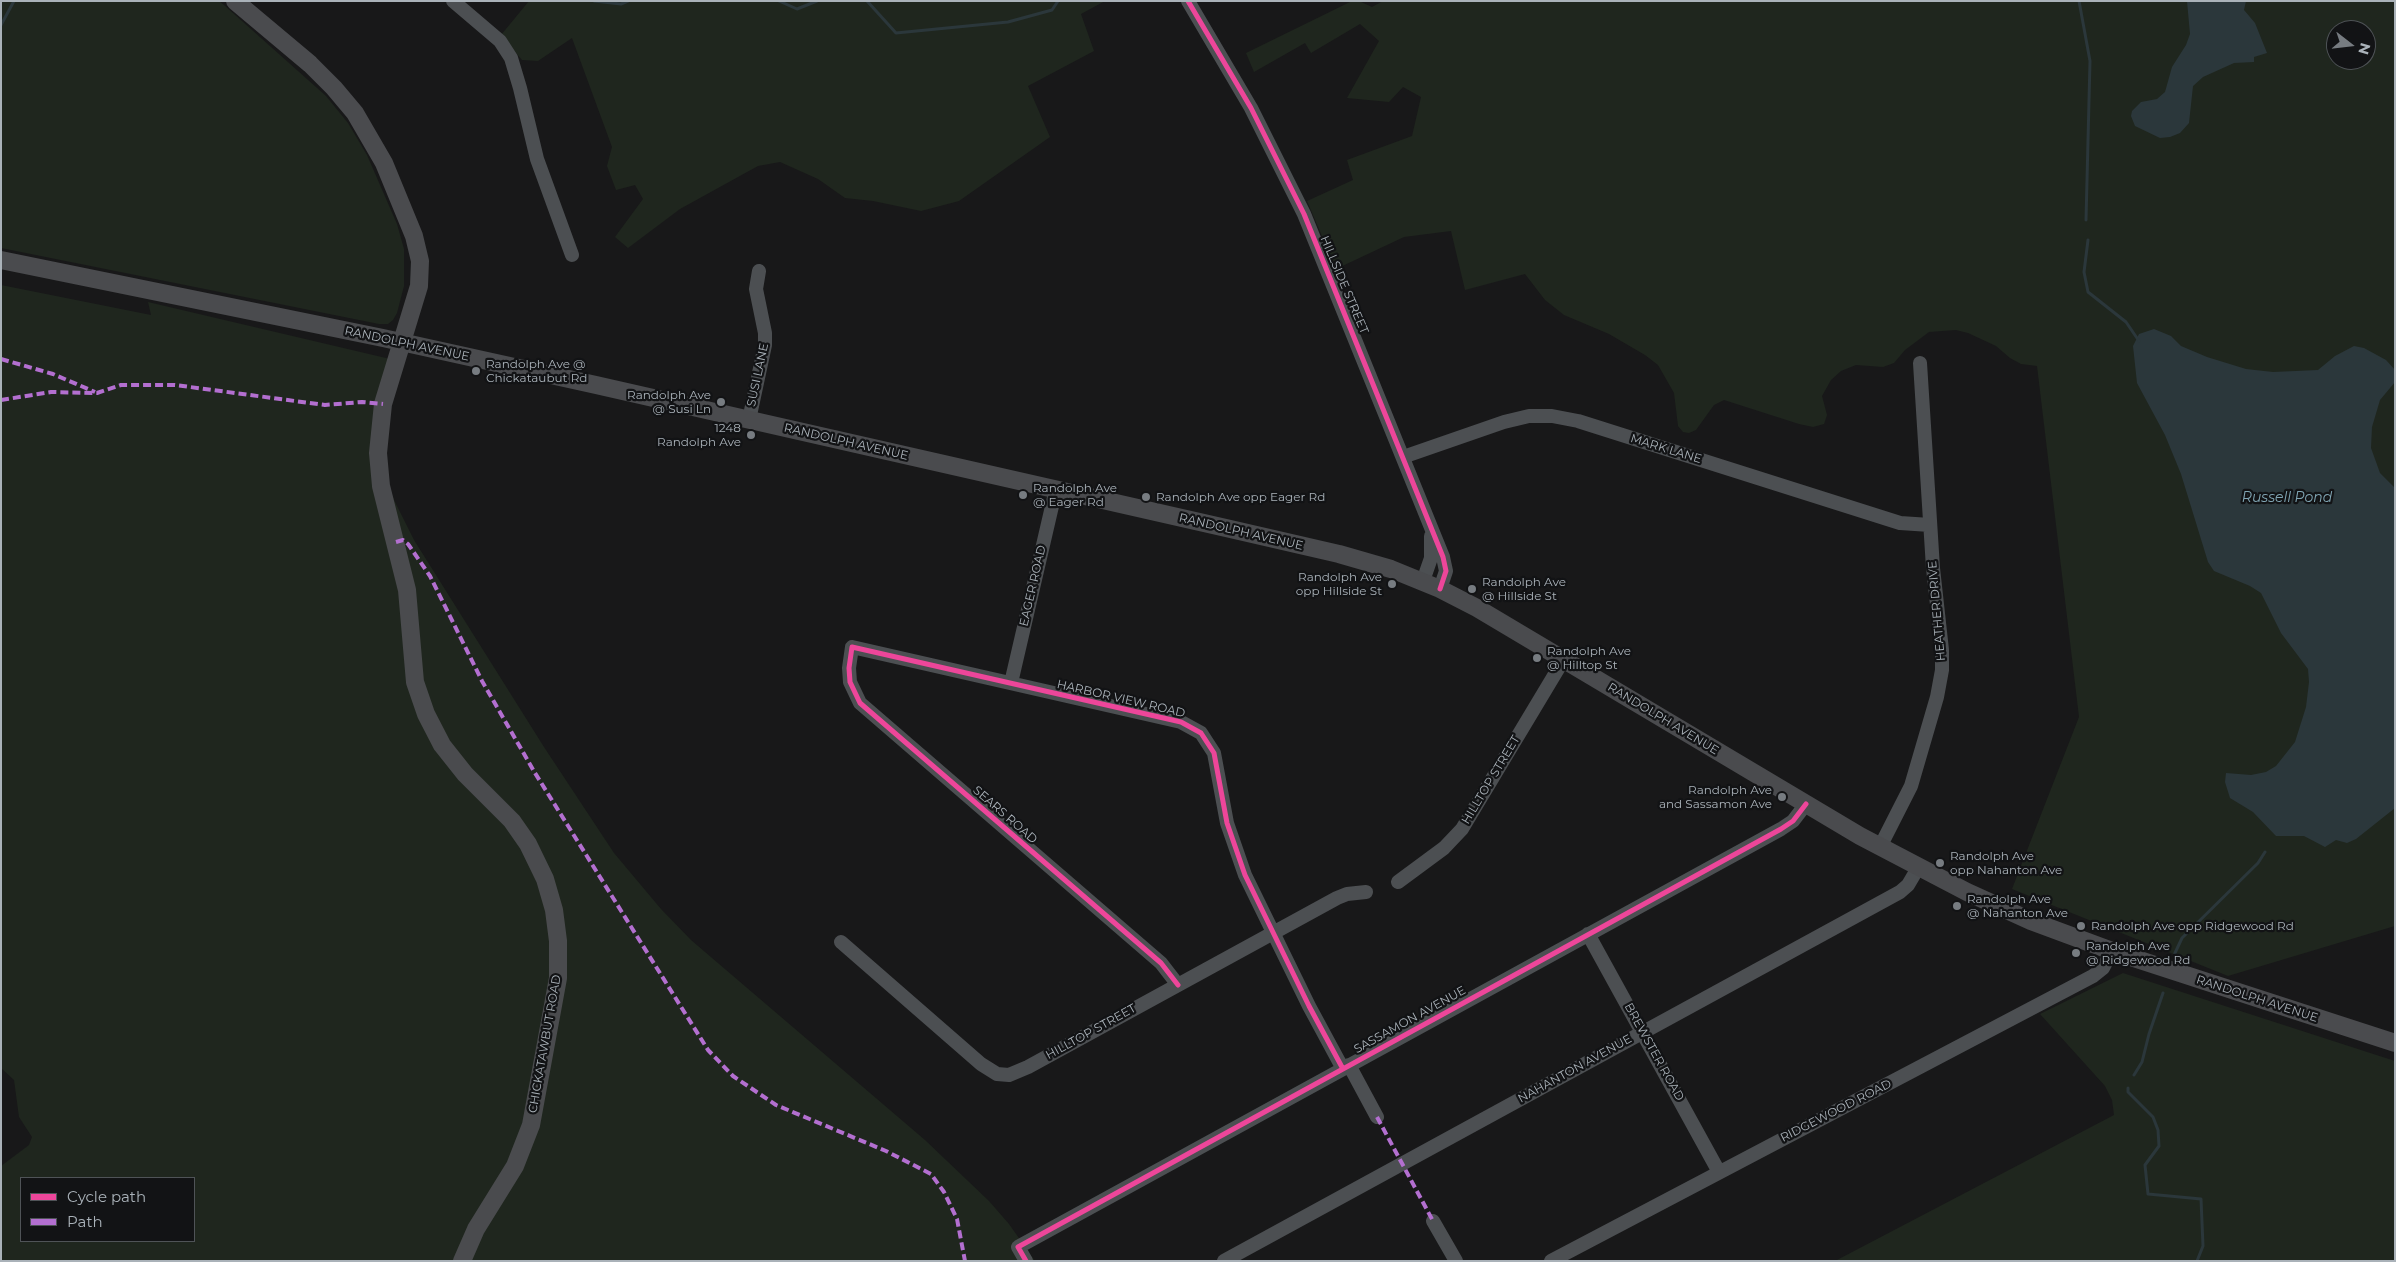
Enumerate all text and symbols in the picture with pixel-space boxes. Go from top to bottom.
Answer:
north arrow [2326,20,2376,70]
text: N [2354,41,2375,57]
street label: HILLSIDE STREET [1317,234,1371,336]
street label: RANDOLPH AVENUE [343,324,471,364]
street label: SUSI LANE [744,342,772,408]
place label: Randolph Ave @ Chickataubut Rd [486,357,587,385]
marker: Randolph Ave @ Chickataubut Rd [470,365,482,377]
place label: Randolph Ave @ Susi Ln [627,388,711,416]
marker: Randolph Ave @ Susi Ln [715,396,727,408]
place label: 1248 Randolph Ave [657,421,741,449]
street label: RANDOLPH AVENUE [782,421,910,463]
marker: 1248 Randolph Ave [745,429,757,441]
street label: MARK LANE [1629,431,1703,467]
place label: Randolph Ave @ Eager Rd [1033,481,1117,509]
marker: Randolph Ave @ Eager Rd [1017,489,1029,501]
place label: Randolph Ave opp Eager Rd [1156,490,1325,504]
water label: Russell Pond [2242,490,2332,506]
marker: Randolph Ave opp Eager Rd [1140,491,1152,503]
street label: RANDOLPH AVENUE [1177,511,1305,553]
street label: EAGER ROAD [1017,544,1049,628]
street label: HEATHER DRIVE [1925,560,1949,662]
place label: Randolph Ave opp Hillside St [1296,570,1382,598]
place label: Randolph Ave @ Hillside St [1482,575,1566,603]
marker: Randolph Ave opp Hillside St [1386,578,1398,590]
marker: Randolph Ave @ Hillside St [1466,583,1478,595]
place label: Randolph Ave @ Hilltop St [1547,644,1631,672]
marker: Randolph Ave @ Hilltop St [1531,652,1543,664]
street label: HARBOR VIEW ROAD [1055,677,1187,721]
street label: RANDOLPH AVENUE [1605,680,1721,758]
street label: HILLTOP STREET [1459,733,1523,827]
street label: SEARS ROAD [970,783,1040,847]
place label: Randolph Ave and Sassamon Ave [1659,783,1772,811]
marker: Randolph Ave and Sassamon Ave [1776,791,1788,803]
place label: Randolph Ave opp Nahanton Ave [1950,849,2062,877]
marker: Randolph Ave opp Nahanton Ave [1934,857,1946,869]
place label: Randolph Ave @ Nahanton Ave [1967,892,2068,920]
marker: Randolph Ave @ Nahanton Ave [1951,900,1963,912]
place label: Randolph Ave opp Ridgewood Rd [2091,919,2294,933]
marker: Randolph Ave opp Ridgewood Rd [2075,920,2087,932]
place label: Randolph Ave @ Ridgewood Rd [2086,939,2190,967]
marker: Randolph Ave @ Ridgewood Rd [2070,947,2082,959]
street label: RANDOLPH AVENUE [2194,973,2320,1025]
street label: CHICKATAWBUT ROAD [526,974,564,1114]
street label: SASSAMON AVENUE [1352,983,1468,1057]
street label: BREWSTER ROAD [1621,1000,1687,1104]
street label: HILLTOP STREET [1043,1001,1139,1063]
street label: NAHANTON AVENUE [1516,1032,1634,1106]
street label: RIDGEWOOD ROAD [1778,1077,1894,1145]
legend [20,1177,195,1242]
text: Cycle path [67,1187,146,1206]
text: Path [67,1212,103,1231]

